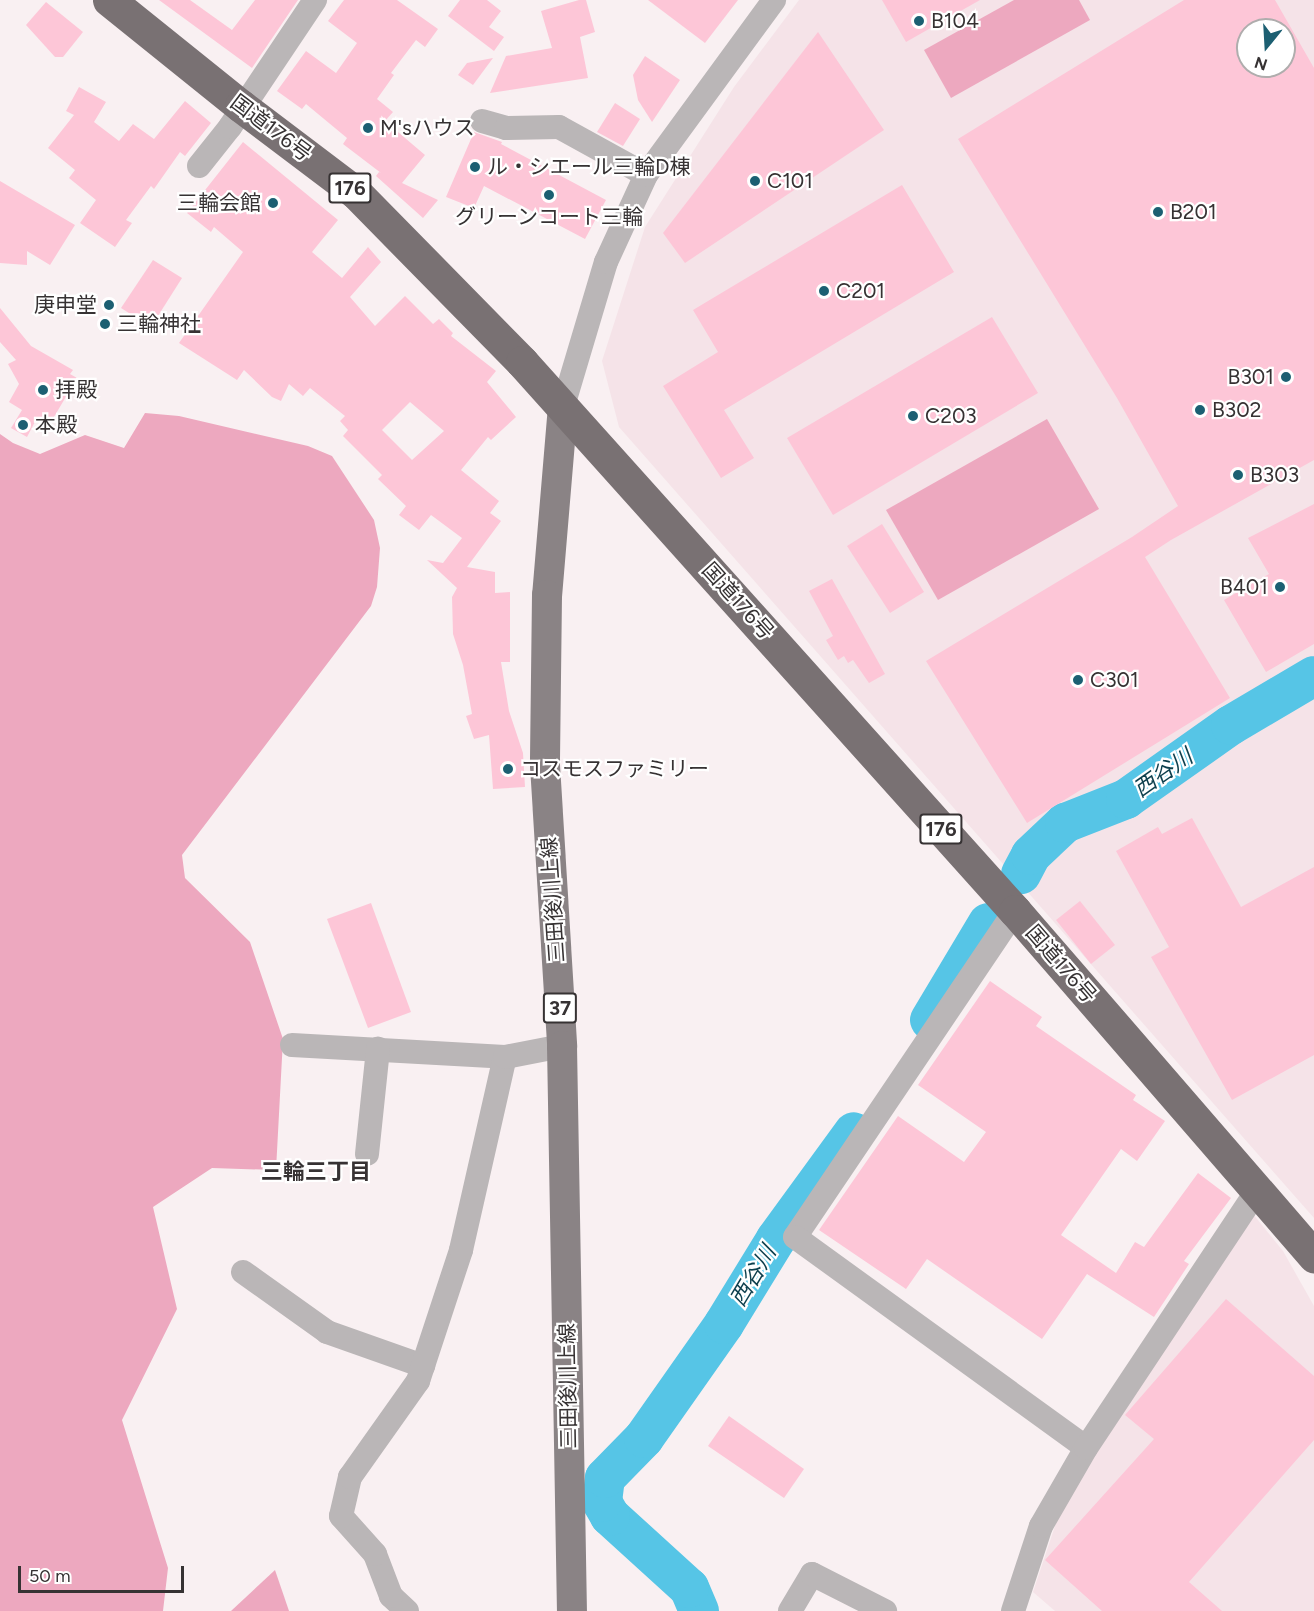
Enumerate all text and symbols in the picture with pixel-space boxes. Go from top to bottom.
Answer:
place label: B104 [931,8,979,34]
marker: B104 [912,14,926,28]
north arrow [1236,18,1296,78]
text: N [1252,53,1270,75]
street label: 国道176号 [226,89,316,167]
place label: M'sハウス [380,115,475,141]
marker: M'sハウス [361,121,375,135]
place label: ル・シエール三輪D棟 [487,154,690,180]
marker: ル・シエール三輪D棟 [468,160,482,174]
place label: C101 [767,168,813,194]
road number: 176 [328,171,372,205]
marker: C101 [748,174,762,188]
marker: グリーンコート三輪 [542,188,556,202]
place label: 三輪会館 [177,190,261,216]
marker: 三輪会館 [266,196,280,210]
place label: B201 [1170,199,1217,225]
place label: グリーンコート三輪 [455,204,643,230]
marker: B201 [1151,205,1165,219]
place label: C201 [836,278,885,304]
marker: C201 [817,284,831,298]
place label: 庚申堂 [34,292,97,318]
marker: 庚申堂 [102,298,116,312]
place label: 三輪神社 [117,311,201,337]
marker: 三輪神社 [98,317,112,331]
place label: B301 [1228,364,1274,390]
marker: B301 [1279,370,1293,384]
place label: 拝殿 [55,377,97,403]
marker: 拝殿 [36,383,50,397]
place label: B302 [1212,397,1261,423]
place label: C203 [925,403,977,429]
marker: B302 [1193,403,1207,417]
marker: C203 [906,409,920,423]
place label: 本殿 [35,412,77,438]
marker: 本殿 [16,418,30,432]
place label: B303 [1250,462,1299,488]
marker: B303 [1231,468,1245,482]
street label: 国道176号 [697,557,779,645]
place label: B401 [1220,574,1268,600]
marker: B401 [1273,580,1287,594]
place label: C301 [1090,667,1139,693]
marker: C301 [1071,673,1085,687]
water label: 西谷川 [1128,743,1198,803]
place label: コスモスファミリー [520,756,709,782]
marker: コスモスファミリー [501,762,515,776]
road number: 176 [918,812,964,846]
street label: 三田後川上線 [536,836,570,964]
street label: 国道176号 [1020,920,1102,1008]
road number: 37 [542,991,578,1025]
district label: 三輪三丁目 [261,1159,371,1185]
water label: 西谷川 [725,1241,781,1311]
street label: 三田後川上線 [554,1323,582,1449]
scale bar [21,1554,188,1592]
text: 50 m [29,1565,71,1587]

